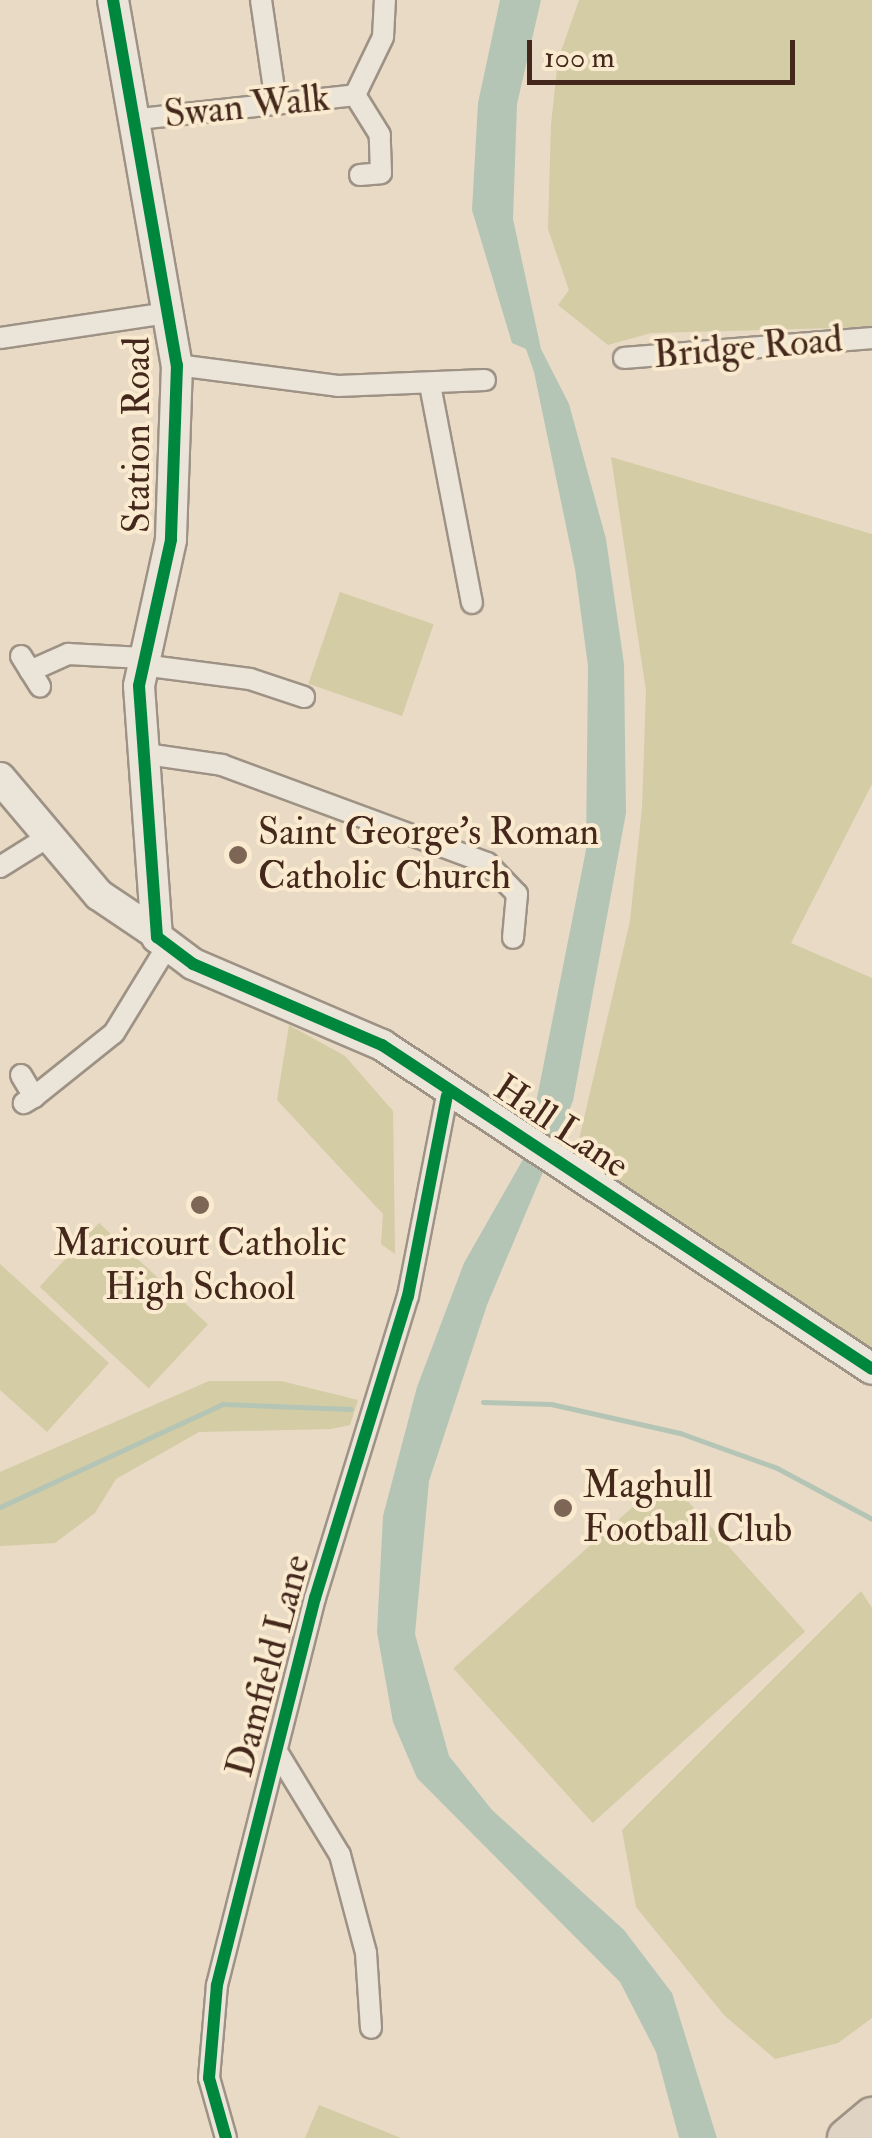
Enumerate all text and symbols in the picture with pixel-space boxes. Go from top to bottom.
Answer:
scale bar [532,20,800,82]
text: 100 m [544,39,615,76]
street label: Swan Walk [162,76,332,138]
street label: Bridge Road [652,317,844,379]
street label: Station Road [115,337,161,533]
place label: Saint George's Roman Catholic Church [258,810,599,899]
marker: Saint George's Roman Catholic Church [227,844,249,866]
street label: Hall Lane [485,1065,637,1189]
marker: Maricourt Catholic High School [189,1194,211,1216]
place label: Maricourt Catholic High School [54,1221,346,1310]
place label: Maghull Football Club [583,1463,792,1552]
marker: Maghull Football Club [552,1497,574,1519]
street label: Damfield Lane [218,1550,320,1782]

